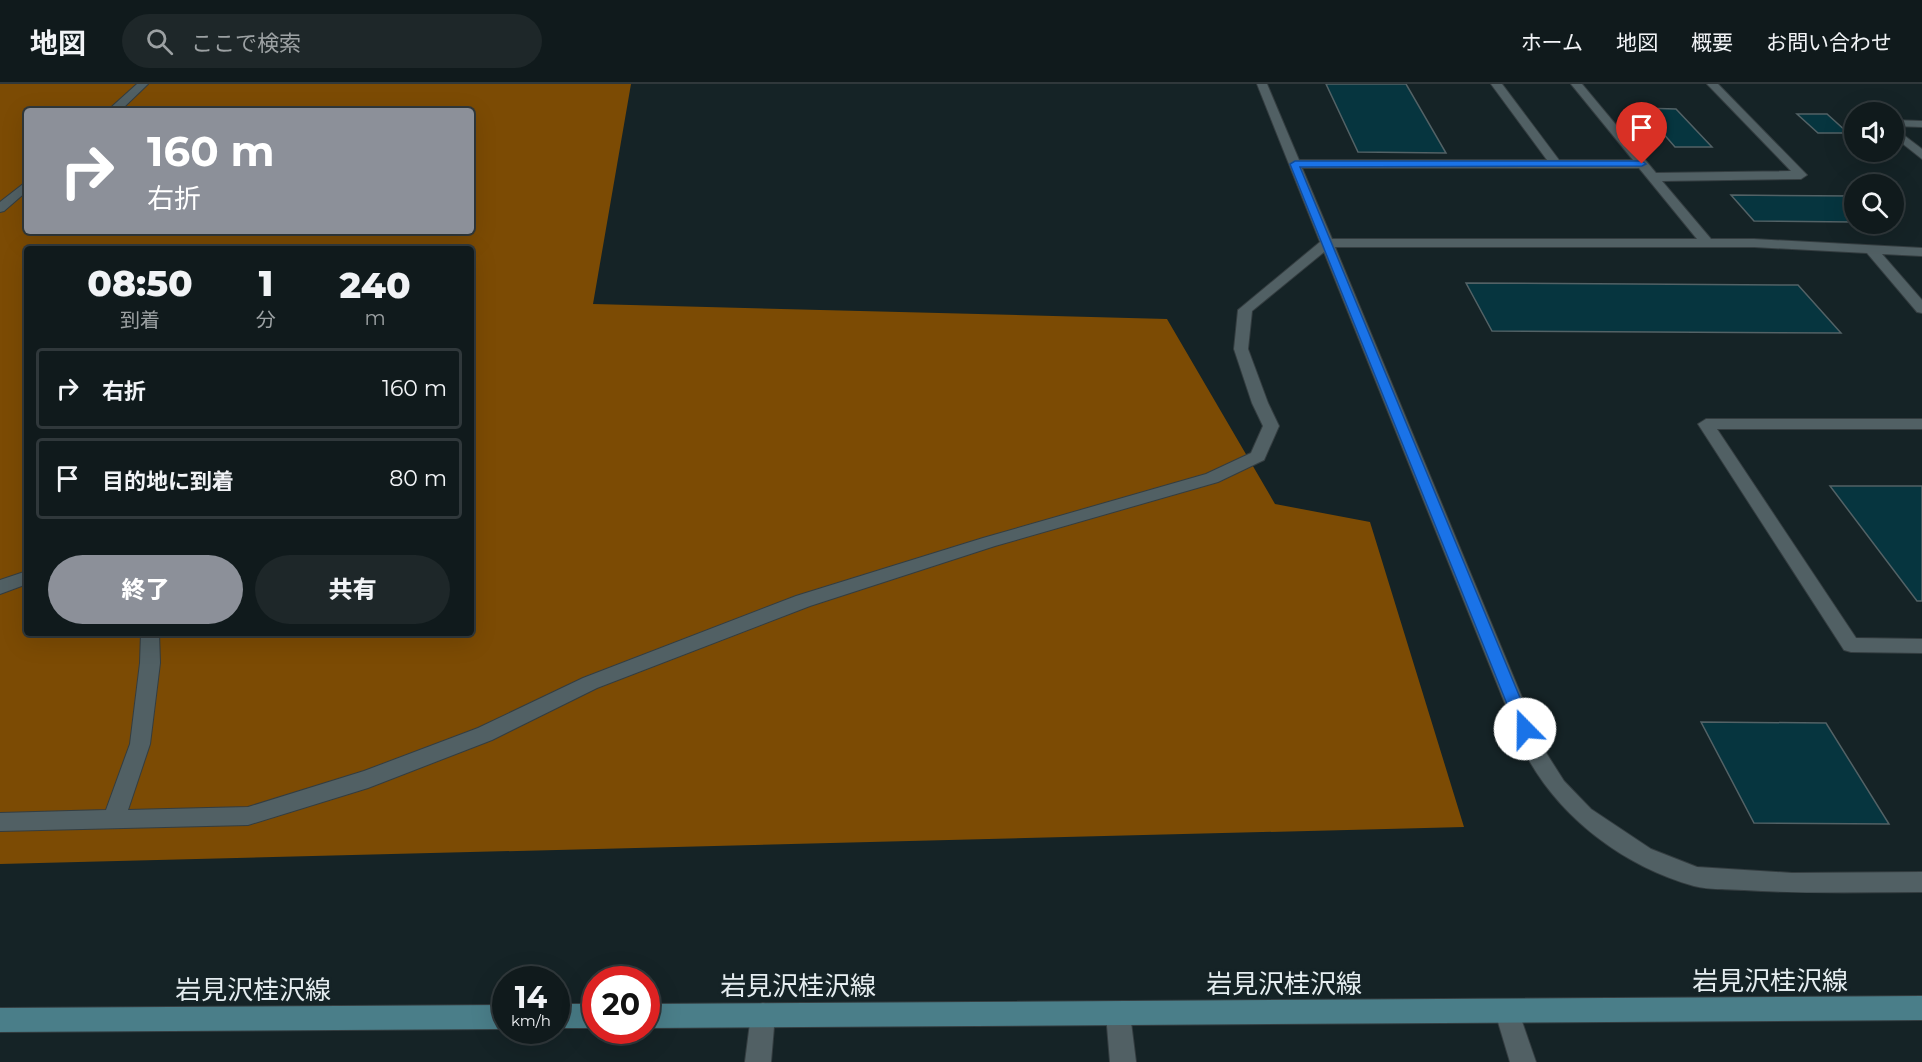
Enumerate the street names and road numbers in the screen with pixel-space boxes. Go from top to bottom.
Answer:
street label: 岩見沢桂沢線 [1692,965,1848,997]
street label: 岩見沢桂沢線 [1206,968,1362,1000]
street label: 岩見沢桂沢線 [720,970,876,1002]
street label: 岩見沢桂沢線 [175,974,331,1006]

